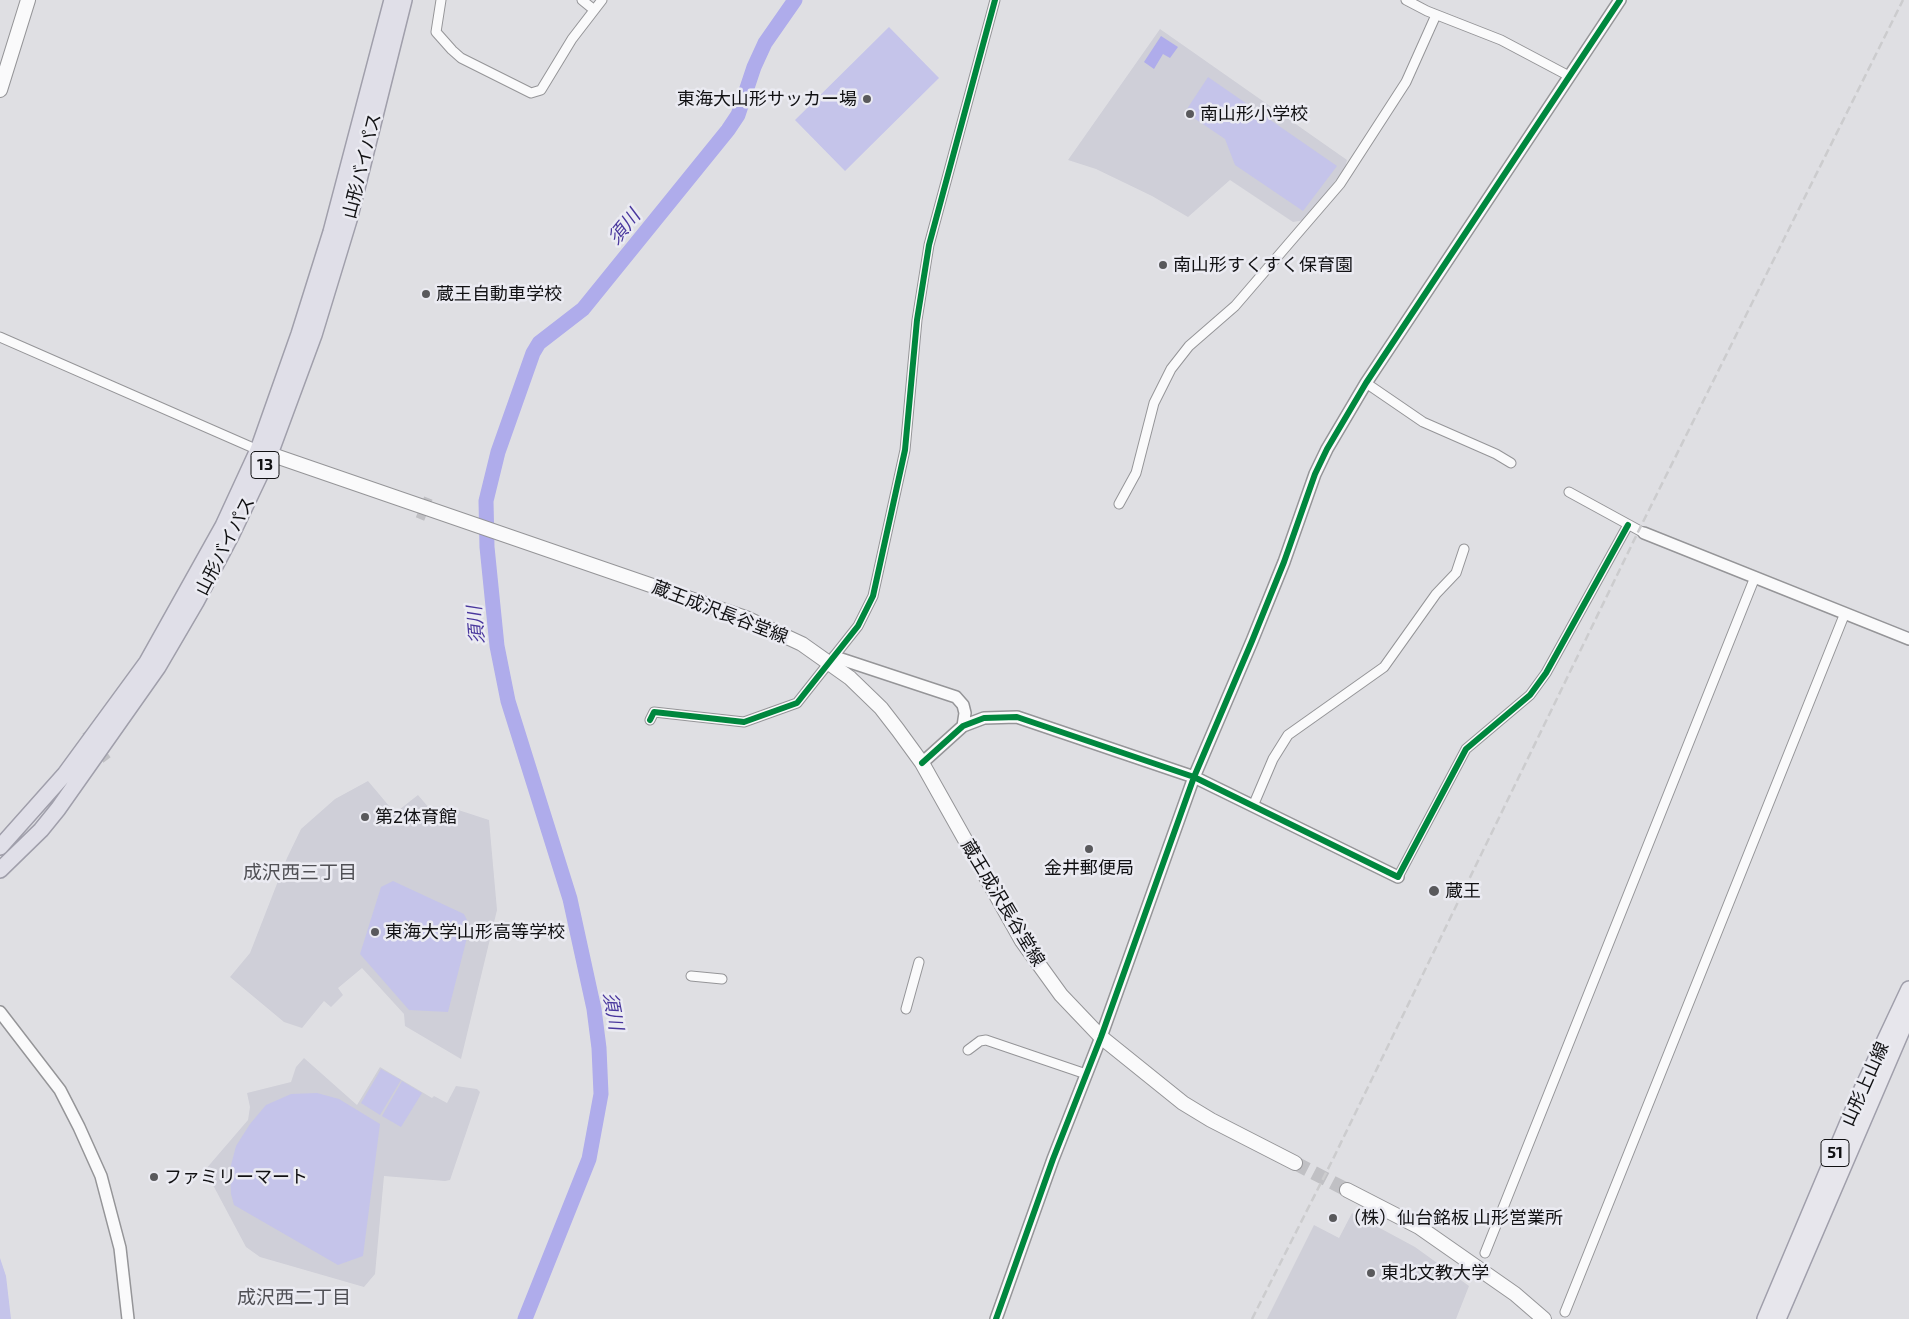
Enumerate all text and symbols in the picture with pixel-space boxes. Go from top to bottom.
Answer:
place label: 東海大山形サッカー場 [677,88,857,110]
marker: 東海大山形サッカー場 [861,93,873,105]
place label: 南山形小学校 [1200,103,1308,125]
marker: 南山形小学校 [1184,108,1196,120]
street label: 山形バイパス [338,111,386,221]
water label: 須川 [603,205,645,249]
place label: 南山形すくすく保育園 [1173,254,1353,276]
marker: 南山形すくすく保育園 [1157,259,1169,271]
place label: 蔵王自動車学校 [436,283,562,305]
marker: 蔵王自動車学校 [420,288,432,300]
road number: 13 [251,452,279,478]
street label: 山形バイパス [191,493,259,599]
street label: 蔵王成沢長谷堂線 [649,576,791,648]
water label: 須川 [463,605,489,645]
place label: 第2体育館 [375,806,457,828]
marker: 第2体育館 [359,811,371,823]
street label: 蔵王成沢長谷堂線 [957,836,1049,970]
marker: 金井郵便局 [1083,843,1095,855]
place label: 金井郵便局 [1044,857,1134,879]
district label: 成沢西三丁目 [243,862,357,884]
place label: 蔵王 [1445,880,1481,902]
marker: 蔵王 [1427,884,1441,898]
place label: 東海大学山形高等学校 [385,921,565,943]
marker: 東海大学山形高等学校 [369,926,381,938]
water label: 須川 [598,990,628,1032]
street label: 山形上山線 [1837,1038,1893,1130]
road number: 51 [1821,1140,1849,1166]
place label: ファミリーマート [164,1166,308,1188]
marker: ファミリーマート [148,1171,160,1183]
place label: （株）仙台銘板 山形営業所 [1343,1207,1563,1229]
marker: （株）仙台銘板 山形営業所 [1327,1212,1339,1224]
place label: 東北文教大学 [1381,1262,1489,1284]
marker: 東北文教大学 [1365,1267,1377,1279]
district label: 成沢西二丁目 [237,1287,351,1309]

